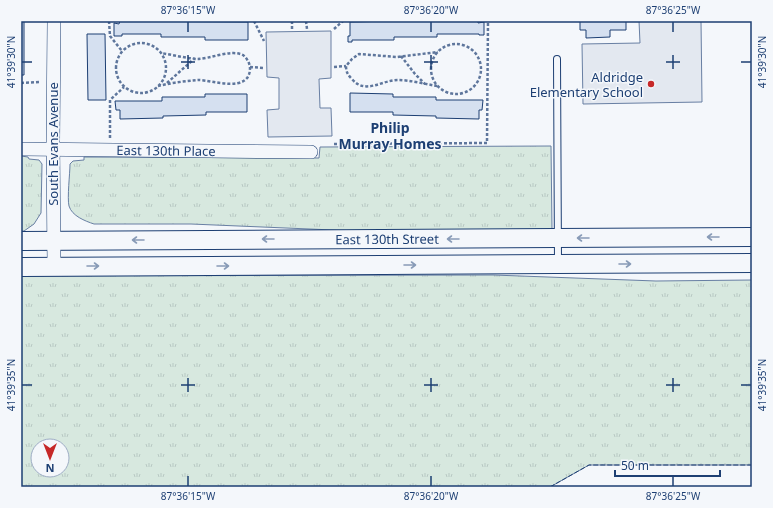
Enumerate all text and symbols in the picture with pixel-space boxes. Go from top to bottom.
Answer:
text: 87°36'15"W [161,3,216,17]
text: 87°36'20"W [404,3,459,17]
text: 87°36'25"W [646,3,701,17]
text: 41°39'30"N [4,36,18,88]
text: 41°39'30"N [755,36,769,88]
place label: Aldridge Elementary School [530,68,643,101]
marker: Aldridge Elementary School [646,79,656,89]
street label: South Evans Avenue [44,82,62,206]
district label: Philip Murray Homes [338,118,442,153]
street label: East 130th Place [116,141,216,160]
street label: East 130th Street [335,230,439,248]
one-way arrow [577,234,590,242]
one-way arrow [707,234,720,241]
one-way arrow [262,235,275,243]
one-way arrow [447,235,460,243]
one-way arrow [132,236,145,244]
one-way arrow [618,260,631,268]
one-way arrow [403,261,416,269]
one-way arrow [86,262,99,270]
one-way arrow [216,262,229,270]
text: 41°39'35"N [4,359,18,411]
text: 41°39'35"N [755,359,769,411]
north arrow [30,438,70,478]
scale bar [615,452,720,478]
text: 50 m [621,457,649,474]
text: N [46,461,54,476]
text: 87°36'15"W [161,489,216,503]
text: 87°36'20"W [404,489,459,503]
text: 87°36'25"W [646,489,701,503]

